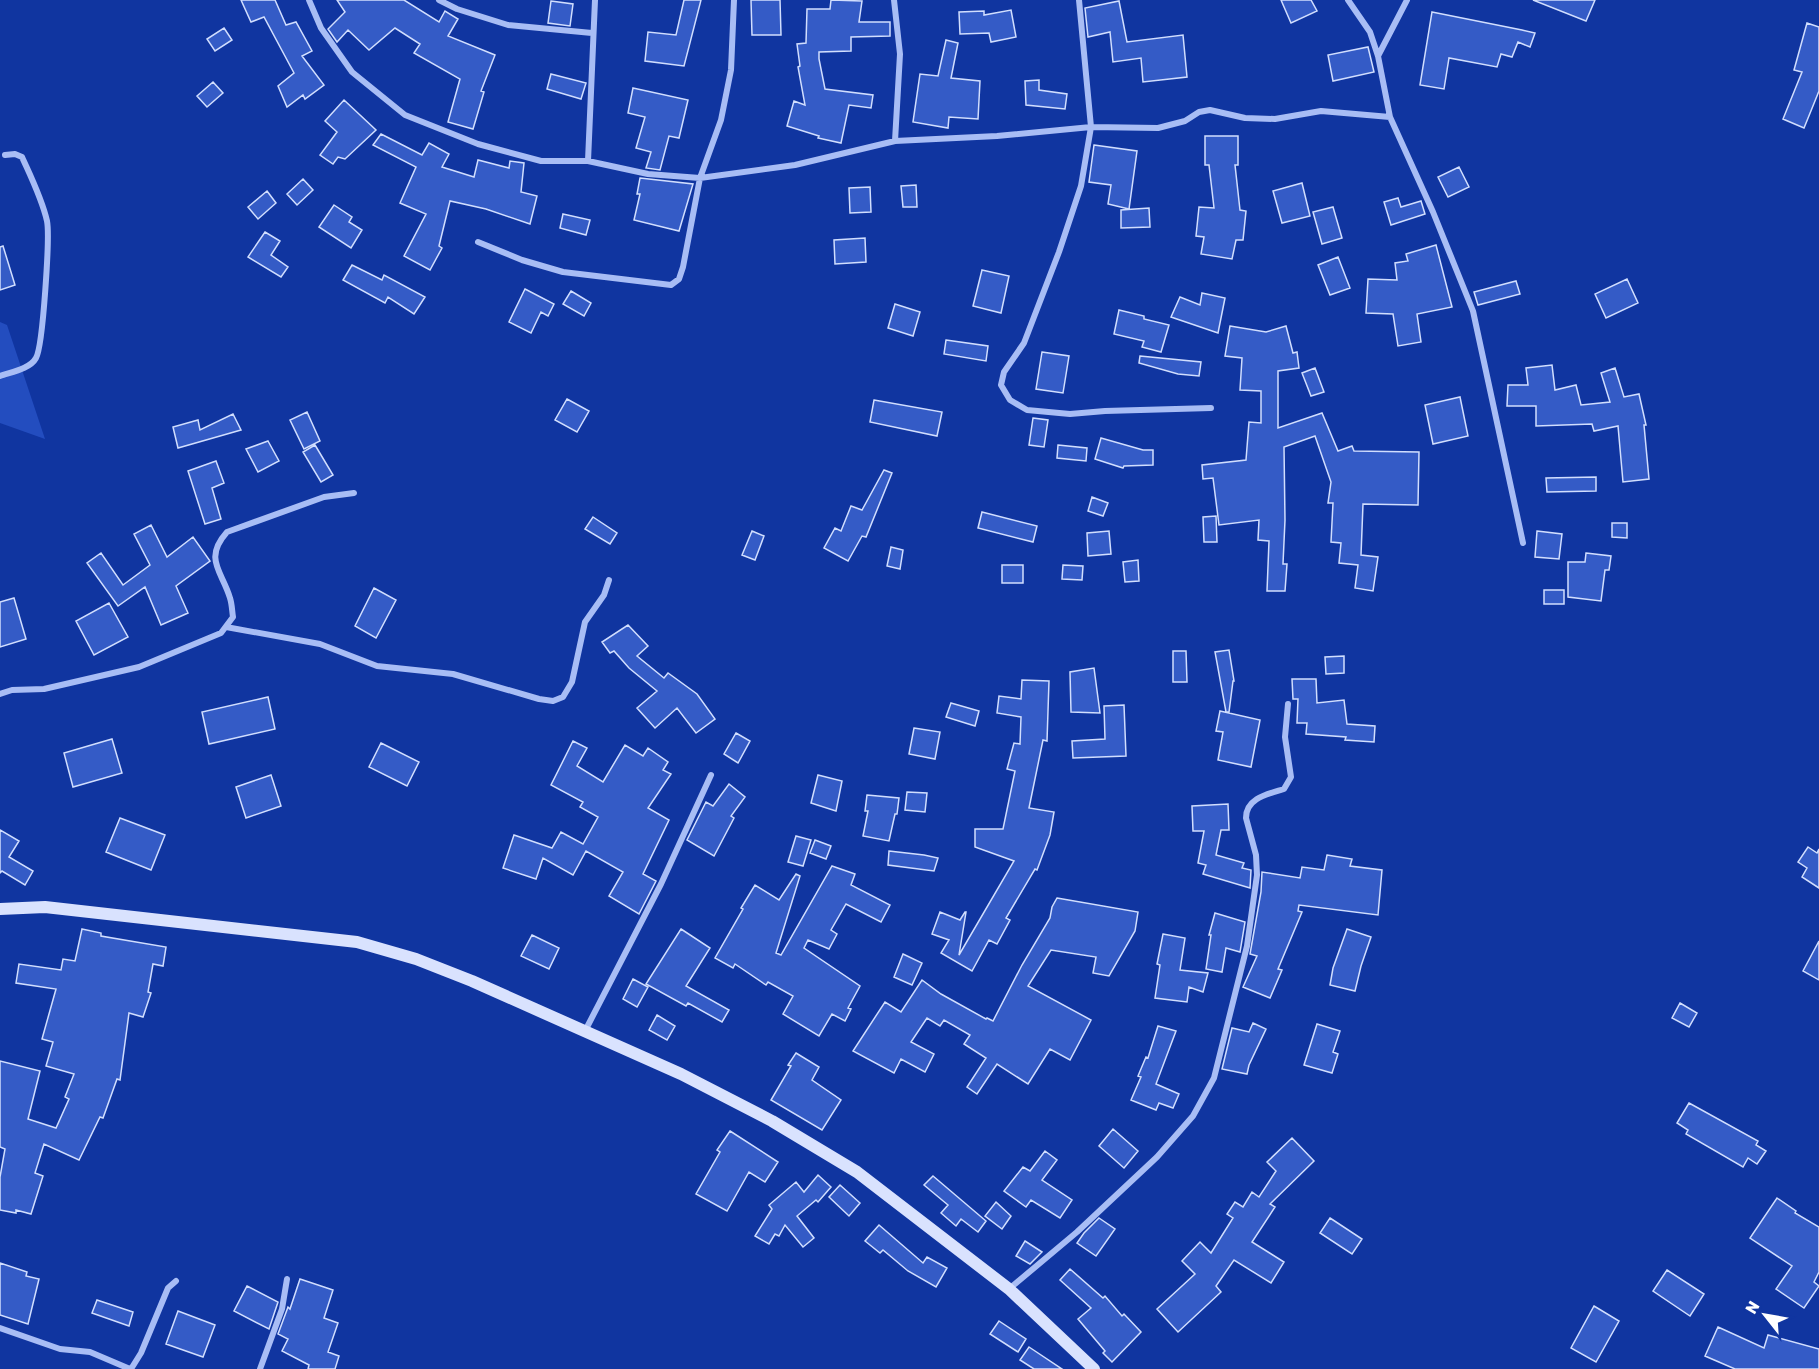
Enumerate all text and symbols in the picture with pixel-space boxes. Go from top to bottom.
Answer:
north arrow [1735,1285,1795,1345]
text: N [1741,1298,1764,1317]

